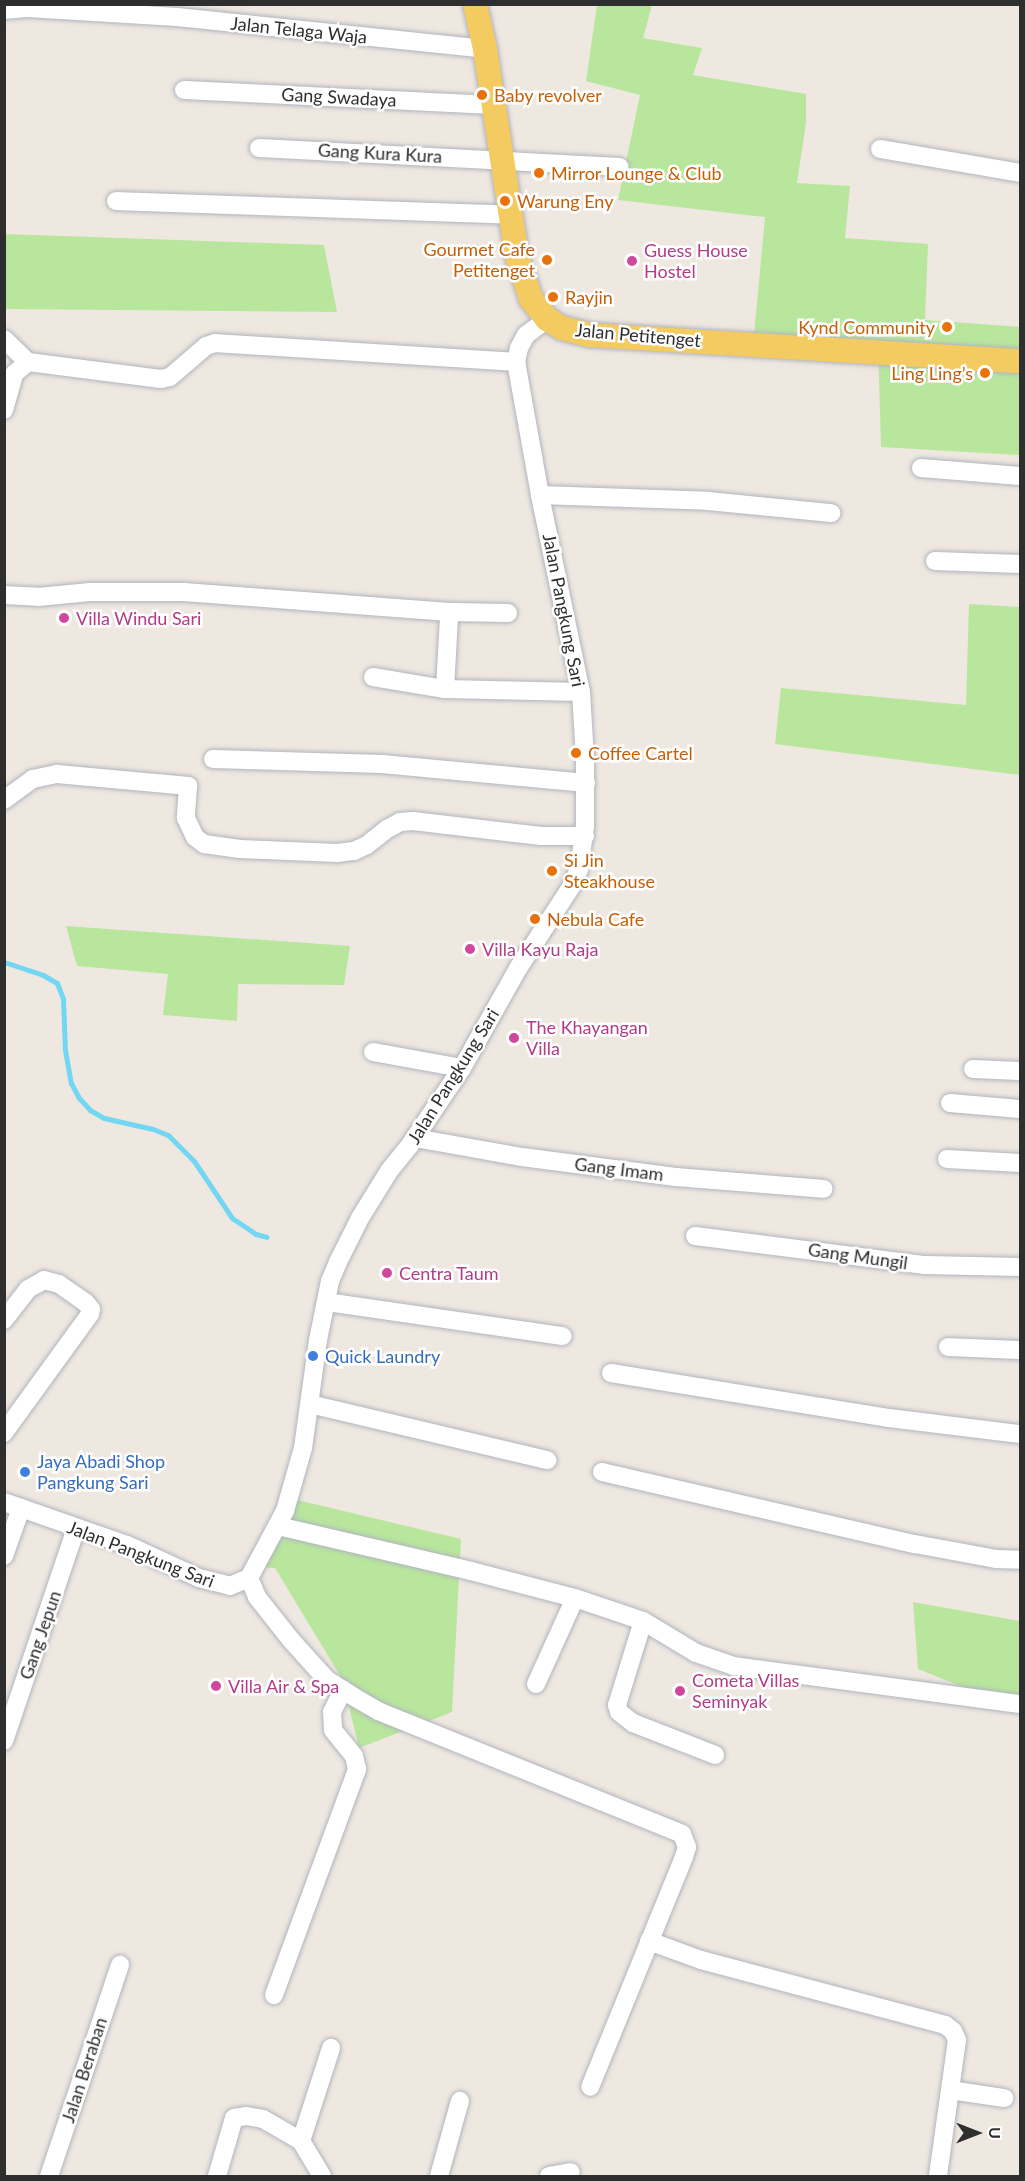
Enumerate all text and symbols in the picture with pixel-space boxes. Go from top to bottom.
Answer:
street label: Jalan Telaga Waja [229,12,369,48]
street label: Gang Swadaya [281,83,397,111]
place label: Baby revolver [494,84,602,106]
marker: Baby revolver [475,88,489,102]
street label: Gang Kura Kura [317,139,443,167]
place label: Mirror Lounge & Club [551,162,722,184]
marker: Mirror Lounge & Club [532,166,546,180]
place label: Warung Eny [517,190,613,212]
marker: Warung Eny [498,194,512,208]
place label: Gourmet Cafe Petitenget [424,239,535,282]
place label: Guess House Hostel [644,240,748,282]
marker: Gourmet Cafe Petitenget [540,253,554,267]
marker: Guess House Hostel [625,254,639,268]
place label: Rayjin [565,286,613,308]
marker: Rayjin [546,290,560,304]
place label: Kynd Community [798,316,935,338]
street label: Jalan Petitenget [574,319,702,351]
marker: Kynd Community [940,320,954,334]
place label: Ling Ling’s [891,362,973,384]
marker: Ling Ling’s [978,366,992,380]
street label: Jalan Pangkung Sari [539,532,589,688]
place label: Villa Windu Sari [76,607,202,629]
marker: Villa Windu Sari [57,611,71,625]
place label: Coffee Cartel [588,742,693,764]
marker: Coffee Cartel [569,746,583,760]
place label: Si Jin Steakhouse [564,850,655,892]
marker: Si Jin Steakhouse [545,864,559,878]
place label: Nebula Cafe [547,908,644,930]
marker: Nebula Cafe [528,912,542,926]
place label: Villa Kayu Raja [482,938,598,960]
marker: Villa Kayu Raja [463,942,477,956]
street label: Jalan Pangkung Sari [403,1004,503,1148]
place label: The Khayangan Villa [526,1017,648,1060]
marker: The Khayangan Villa [507,1031,521,1045]
street label: Gang Imam [573,1153,665,1185]
street label: Gang Mungil [807,1238,909,1274]
place label: Centra Taum [399,1262,499,1284]
marker: Centra Taum [380,1266,394,1280]
place label: Quick Laundry [325,1345,440,1367]
marker: Quick Laundry [306,1349,320,1363]
place label: Jaya Abadi Shop Pangkung Sari [37,1451,166,1494]
marker: Jaya Abadi Shop Pangkung Sari [18,1465,32,1479]
street label: Jalan Pangkung Sari [65,1516,217,1592]
street label: Gang Jepun [15,1588,65,1682]
place label: Cometa Villas Seminyak [692,1670,800,1712]
place label: Villa Air & Spa [228,1675,340,1697]
marker: Villa Air & Spa [209,1679,223,1693]
marker: Cometa Villas Seminyak [673,1684,687,1698]
street label: Jalan Beraban [57,2015,111,2125]
north arrow [947,2103,1007,2163]
text: U [986,2127,1005,2139]

